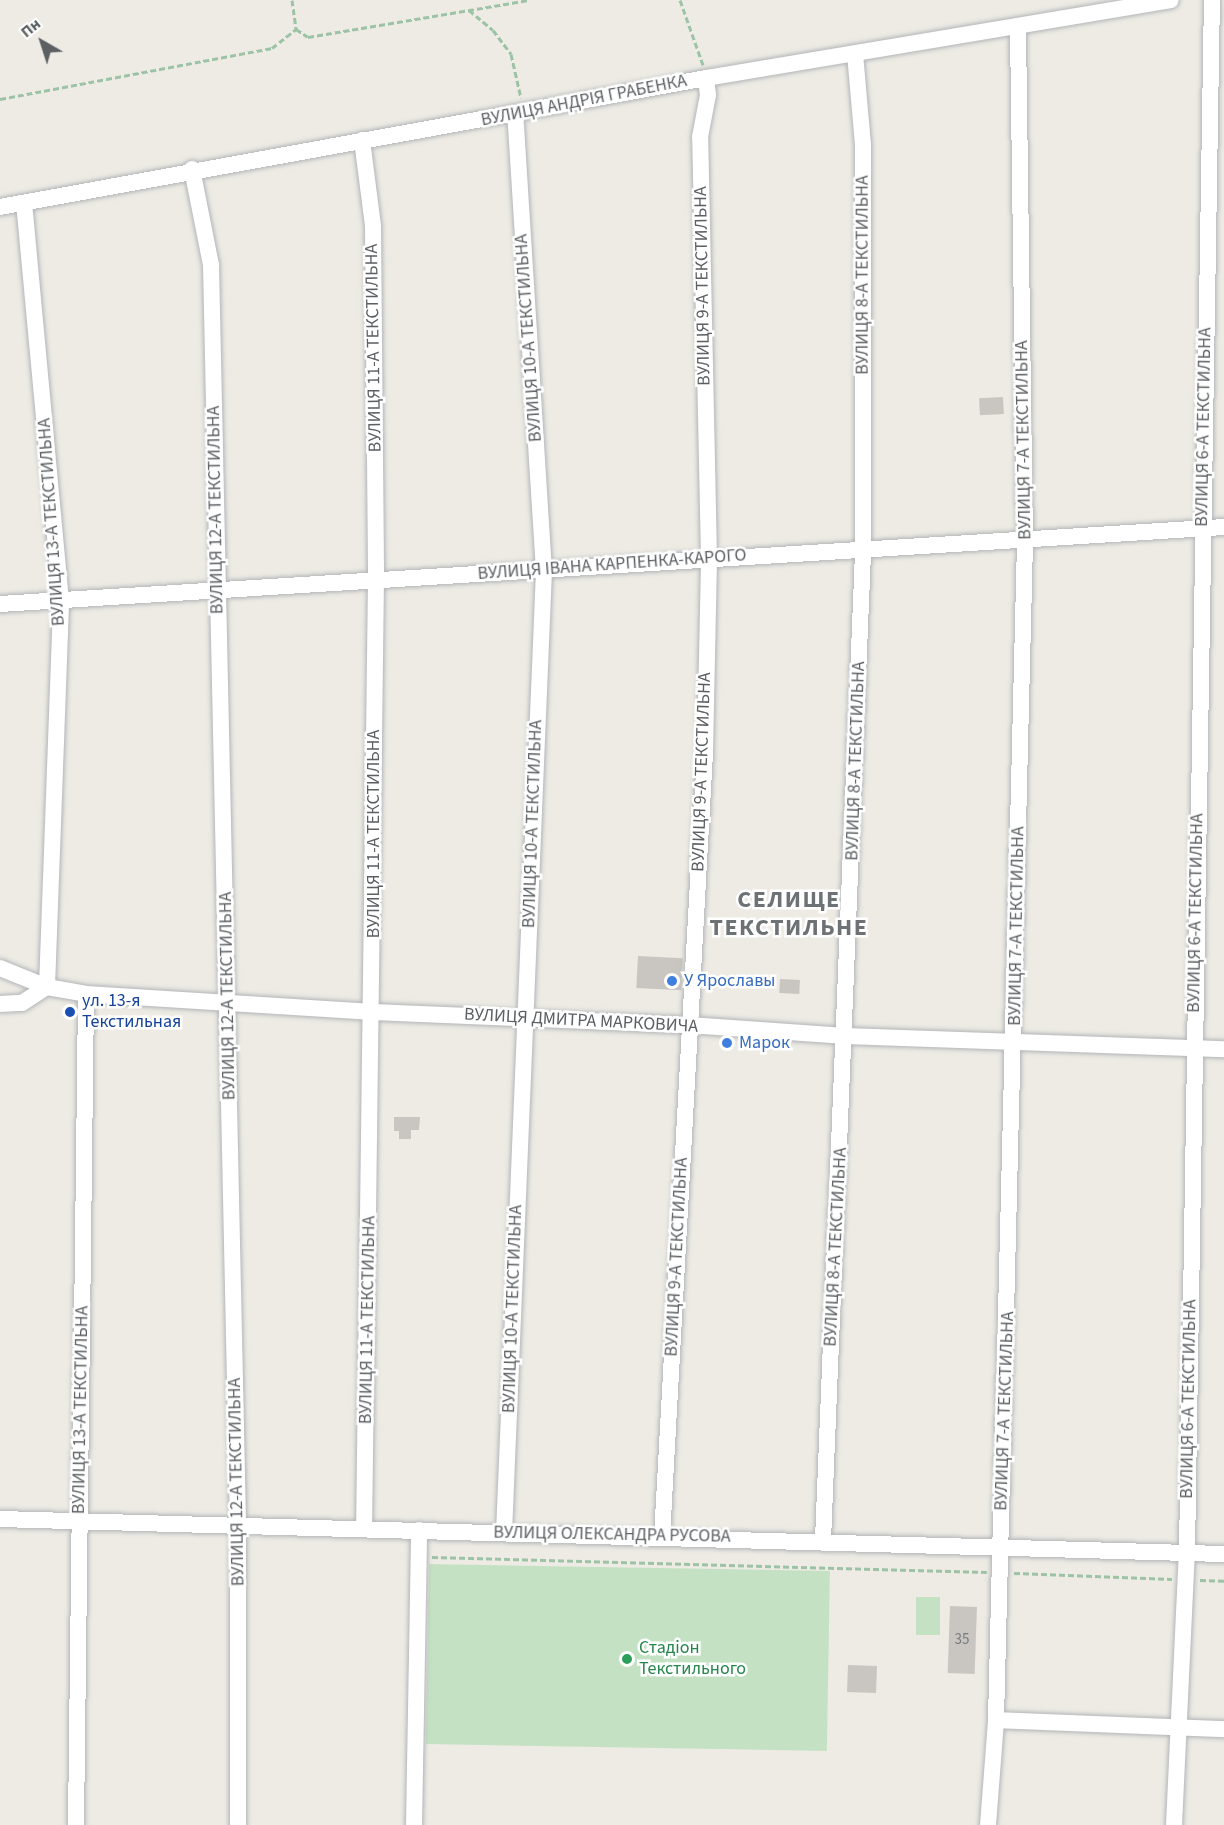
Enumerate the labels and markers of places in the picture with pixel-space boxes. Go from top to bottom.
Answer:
place label: У Ярославы [684,970,775,992]
marker: У Ярославы [665,974,679,988]
place label: ул. 13-я Текстильная [82,991,181,1034]
marker: ул. 13-я Текстильная [63,1005,77,1019]
place label: Марок [739,1032,790,1054]
marker: Марок [720,1036,734,1050]
place label: Стадіон Текстильного [639,1638,746,1680]
marker: Стадіон Текстильного [620,1652,634,1666]

